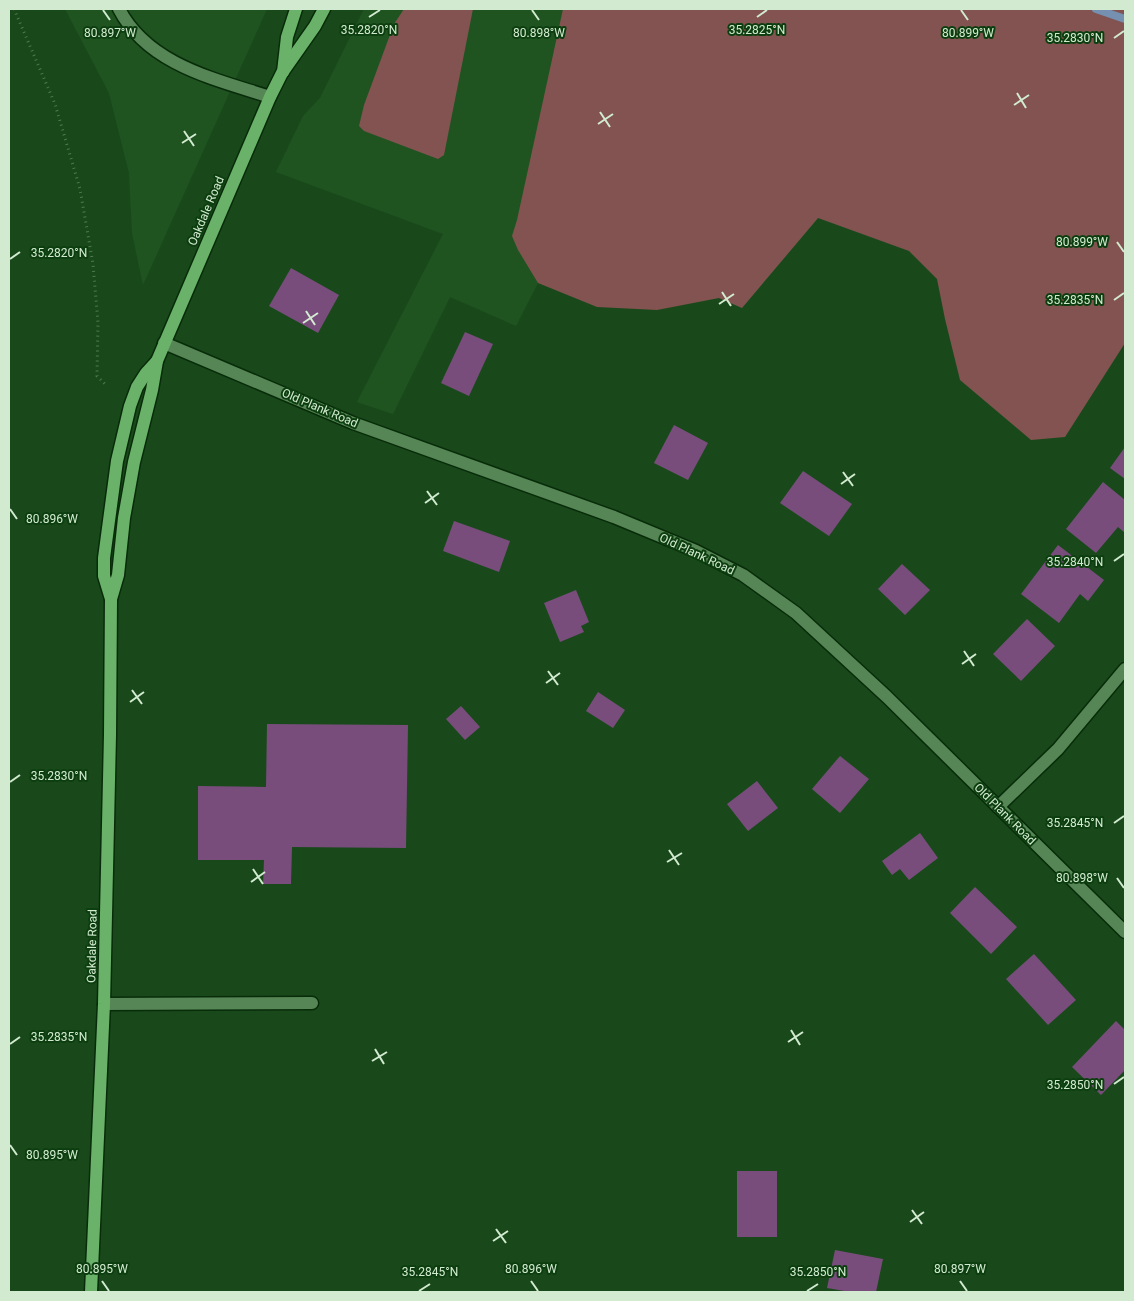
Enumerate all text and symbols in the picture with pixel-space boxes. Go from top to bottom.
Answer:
text: 35.2820°N [341,23,397,37]
text: 35.2825°N [729,23,785,37]
text: 80.897°W [84,26,136,40]
text: 80.898°W [513,26,565,40]
text: 80.899°W [942,26,994,40]
text: 35.2830°N [1047,31,1103,45]
street label: Oakdale Road [185,174,227,248]
text: 80.899°W [1056,235,1108,249]
text: 35.2820°N [31,246,87,260]
text: 35.2835°N [1047,293,1103,307]
street label: Old Plank Road [280,386,360,430]
text: 80.896°W [26,512,78,526]
street label: Old Plank Road [657,531,737,577]
text: 35.2840°N [1047,555,1103,569]
text: 35.2830°N [31,769,87,783]
street label: Old Plank Road [971,780,1039,848]
text: 35.2845°N [1047,816,1103,830]
text: 80.898°W [1056,871,1108,885]
street label: Oakdale Road [84,909,100,983]
text: 35.2835°N [31,1030,87,1044]
text: 35.2850°N [1047,1078,1103,1092]
text: 80.895°W [26,1148,78,1162]
text: 80.895°W [76,1262,128,1276]
text: 80.896°W [505,1262,557,1276]
text: 80.897°W [934,1262,986,1276]
text: 35.2845°N [402,1265,458,1279]
text: 35.2850°N [790,1265,846,1279]

